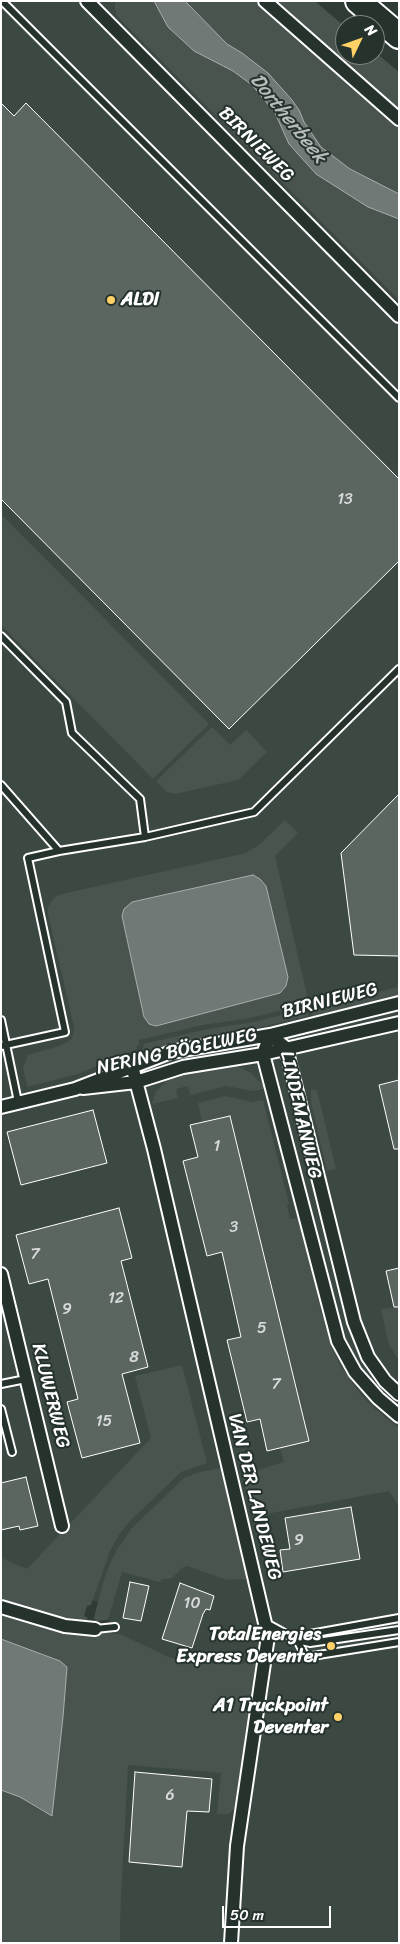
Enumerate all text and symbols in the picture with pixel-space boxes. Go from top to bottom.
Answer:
north arrow [335,15,385,65]
text: N [358,18,383,42]
water label: Dortherbeek [244,69,332,169]
street label: BIRNIEWEG [213,102,299,188]
place label: ALDI [121,289,159,311]
marker: ALDI [105,294,117,306]
house number: 13 [337,490,353,510]
street label: BIRNIEWEG [280,978,380,1024]
street label: NERING BÖGELWEG [95,1024,259,1080]
street label: LINDEMANWEG [274,1049,326,1181]
house number: 1 [214,1137,220,1157]
house number: 3 [230,1218,238,1238]
house number: 7 [30,1245,40,1265]
house number: 12 [108,1289,124,1309]
house number: 9 [62,1300,72,1320]
house number: 5 [257,1319,267,1339]
street label: KLUWERWEG [26,1341,74,1451]
house number: 8 [129,1348,139,1368]
house number: 7 [271,1375,281,1395]
street label: VAN DER LANDEWEG [222,1411,286,1583]
house number: 15 [96,1412,112,1432]
house number: 9 [294,1531,304,1551]
house number: 10 [184,1594,200,1614]
place label: TotalEnergies Express Deventer [176,1624,321,1668]
marker: TotalEnergies Express Deventer [325,1640,337,1652]
place label: A1 Truckpoint Deventer [213,1695,328,1739]
marker: A1 Truckpoint Deventer [332,1711,344,1723]
house number: 6 [165,1786,175,1806]
scale bar [225,1896,334,1928]
text: 50 m [230,1902,264,1928]

